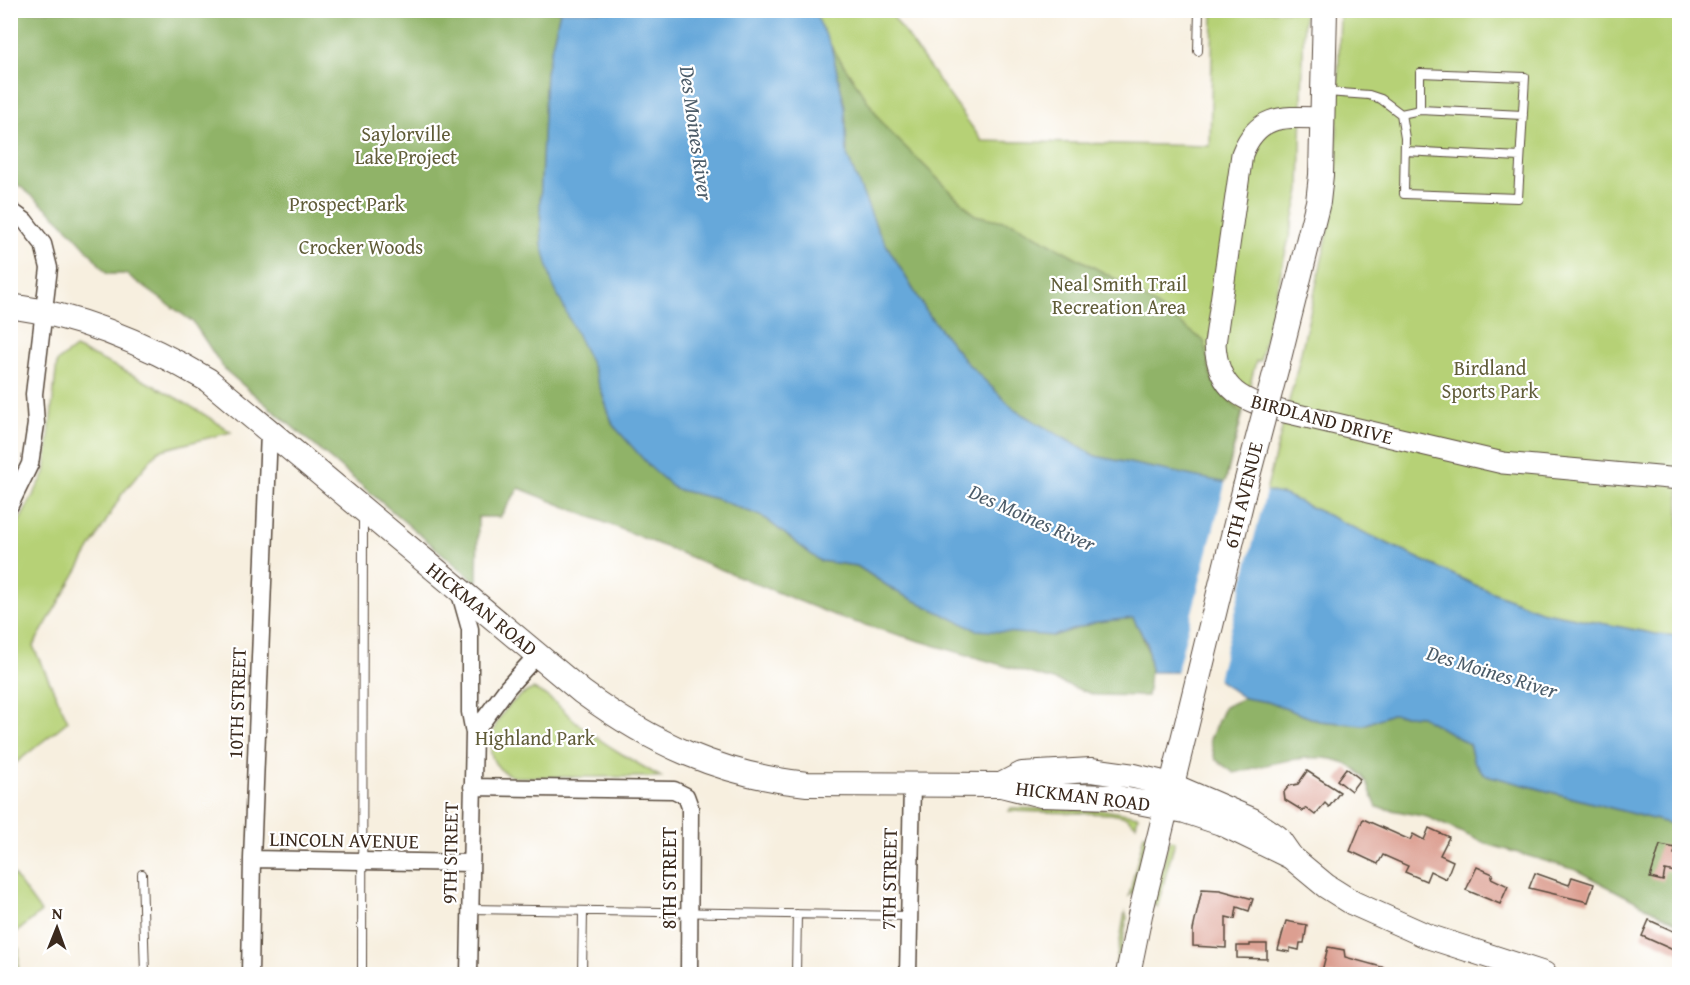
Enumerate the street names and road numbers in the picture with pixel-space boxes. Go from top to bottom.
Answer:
street label: BIRDLAND DRIVE [1248,386,1396,451]
street label: 6TH AVENUE [1215,439,1270,551]
street label: HICKMAN ROAD [421,555,544,663]
street label: 10TH STREET [220,646,253,760]
street label: HICKMAN ROAD [1014,773,1152,818]
street label: 9TH STREET [434,802,465,904]
street label: LINCOLN AVENUE [269,824,419,855]
street label: 8TH STREET [654,827,683,929]
street label: 7TH STREET [873,828,904,930]

